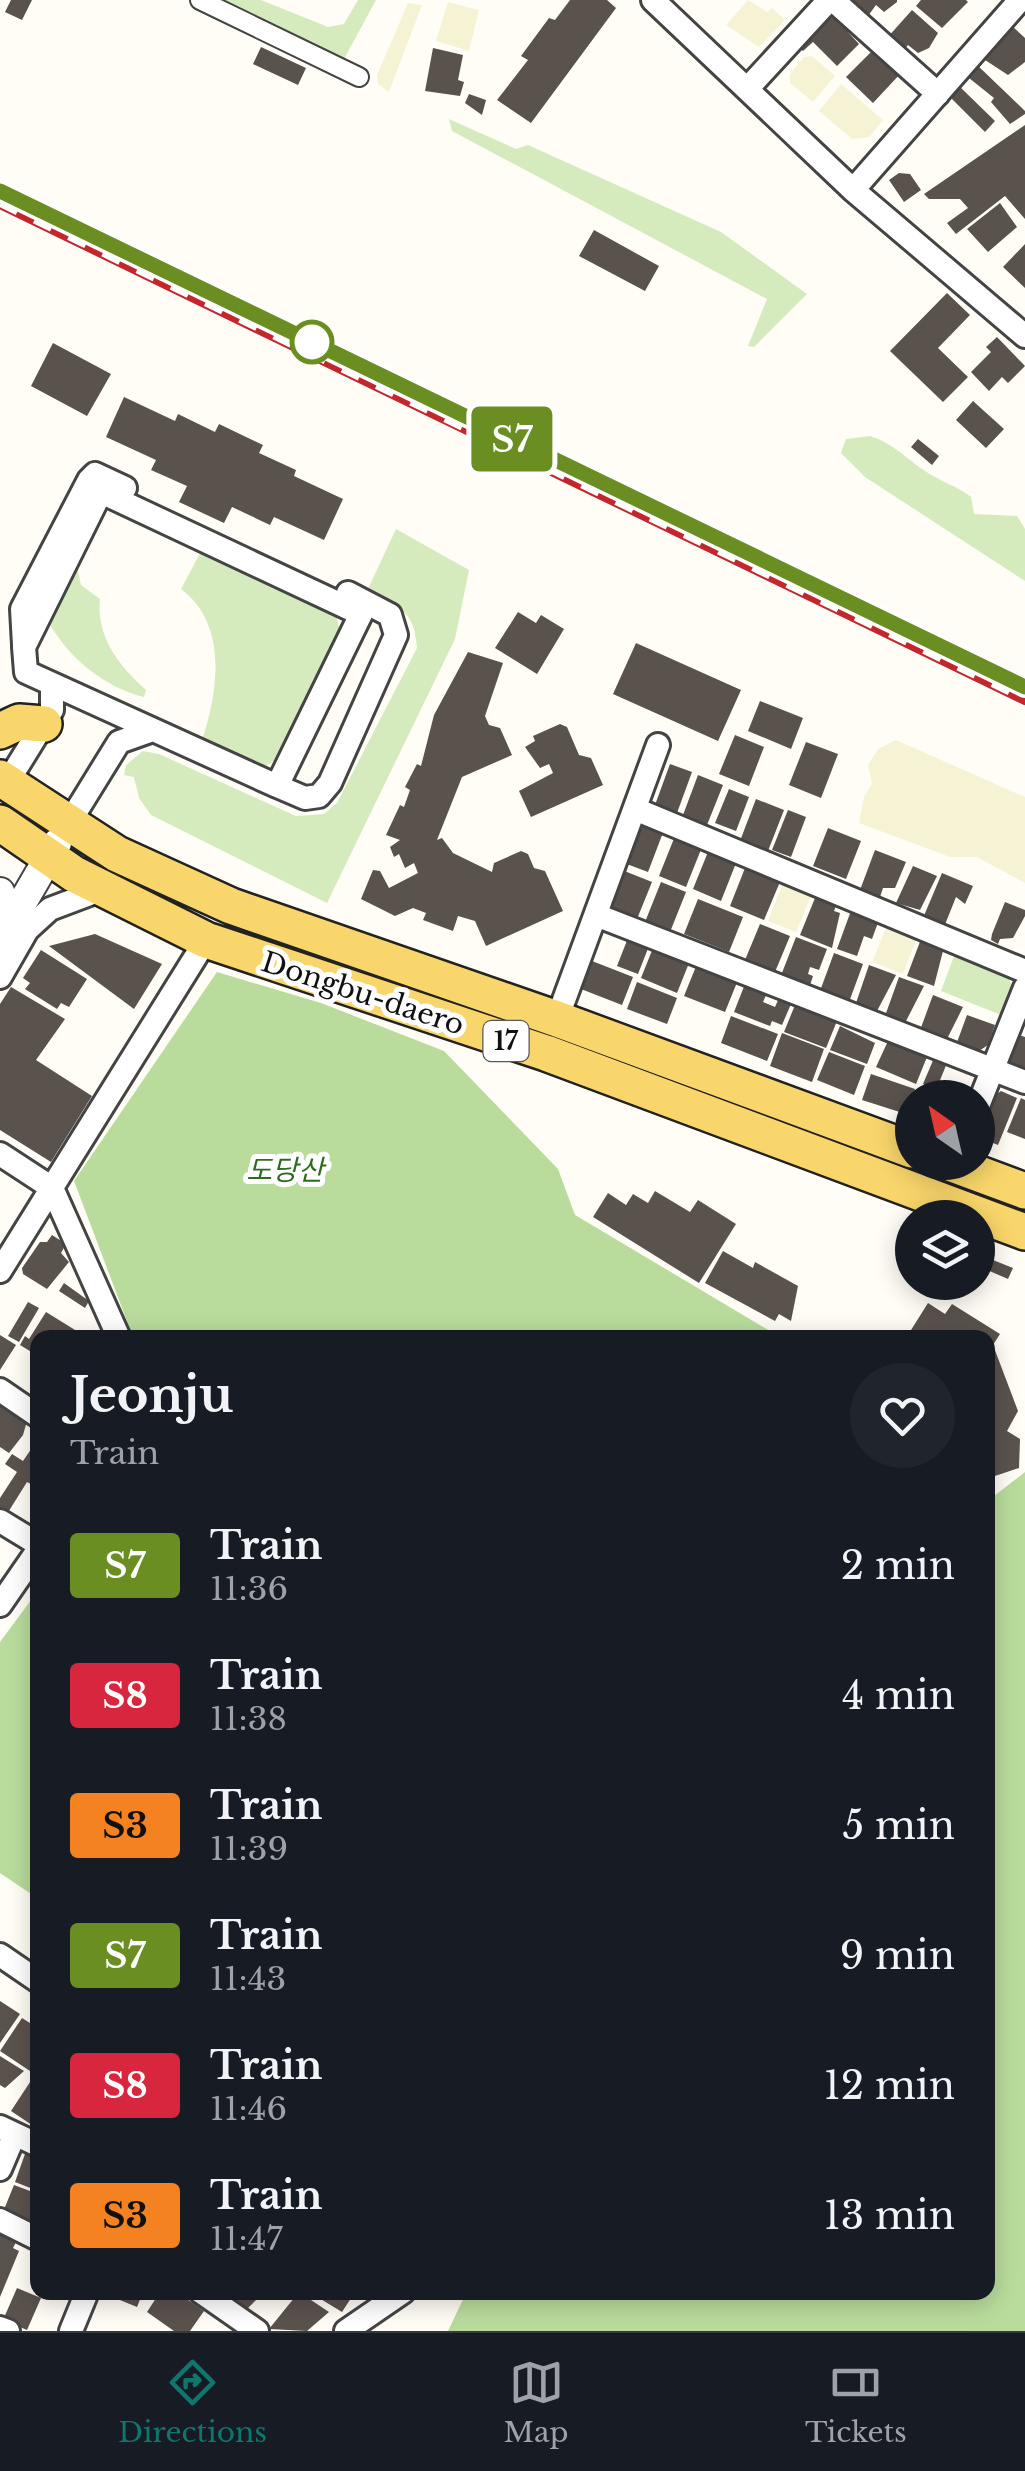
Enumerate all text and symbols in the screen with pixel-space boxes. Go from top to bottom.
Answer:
unlabelled marker [291,321,333,363]
line badge: S7 [467,406,557,472]
text: S7 [491,418,533,461]
street label: Dongbu-daero [257,944,469,1043]
road number: 17 [484,1021,528,1061]
north arrow [895,1080,995,1180]
map controls [895,1080,995,1300]
park label: 도당산 [246,1153,327,1188]
button: layers [895,1200,995,1300]
button: heart [850,1363,955,1468]
text: Jeonju [70,1365,233,1425]
text: Train [70,1433,159,1473]
text: Train [210,1522,322,1569]
text: 2 min [841,1542,955,1589]
text: S7 [104,1544,146,1587]
text: 11:36 [210,1569,288,1609]
text: Train [210,1652,322,1699]
text: 4 min [842,1672,955,1719]
text: S8 [102,1674,148,1717]
text: 11:38 [210,1699,287,1739]
text: Train [210,1782,322,1829]
text: 5 min [843,1802,955,1849]
text: S3 [102,1804,148,1847]
text: 11:39 [210,1829,288,1869]
text: Train [210,1912,322,1959]
text: 9 min [840,1932,955,1979]
text: S7 [104,1934,146,1977]
text: 11:43 [210,1959,286,1999]
text: Train [210,2042,322,2089]
text: 12 min [824,2062,955,2109]
text: S8 [102,2064,148,2107]
text: 11:46 [210,2089,287,2129]
text: Train [210,2172,322,2219]
text: 13 min [824,2192,955,2239]
text: S3 [102,2194,148,2237]
text: 11:47 [210,2219,282,2259]
tab: Directions [118,2355,267,2450]
tab: Map [504,2355,569,2450]
tab: Tickets [805,2355,907,2450]

